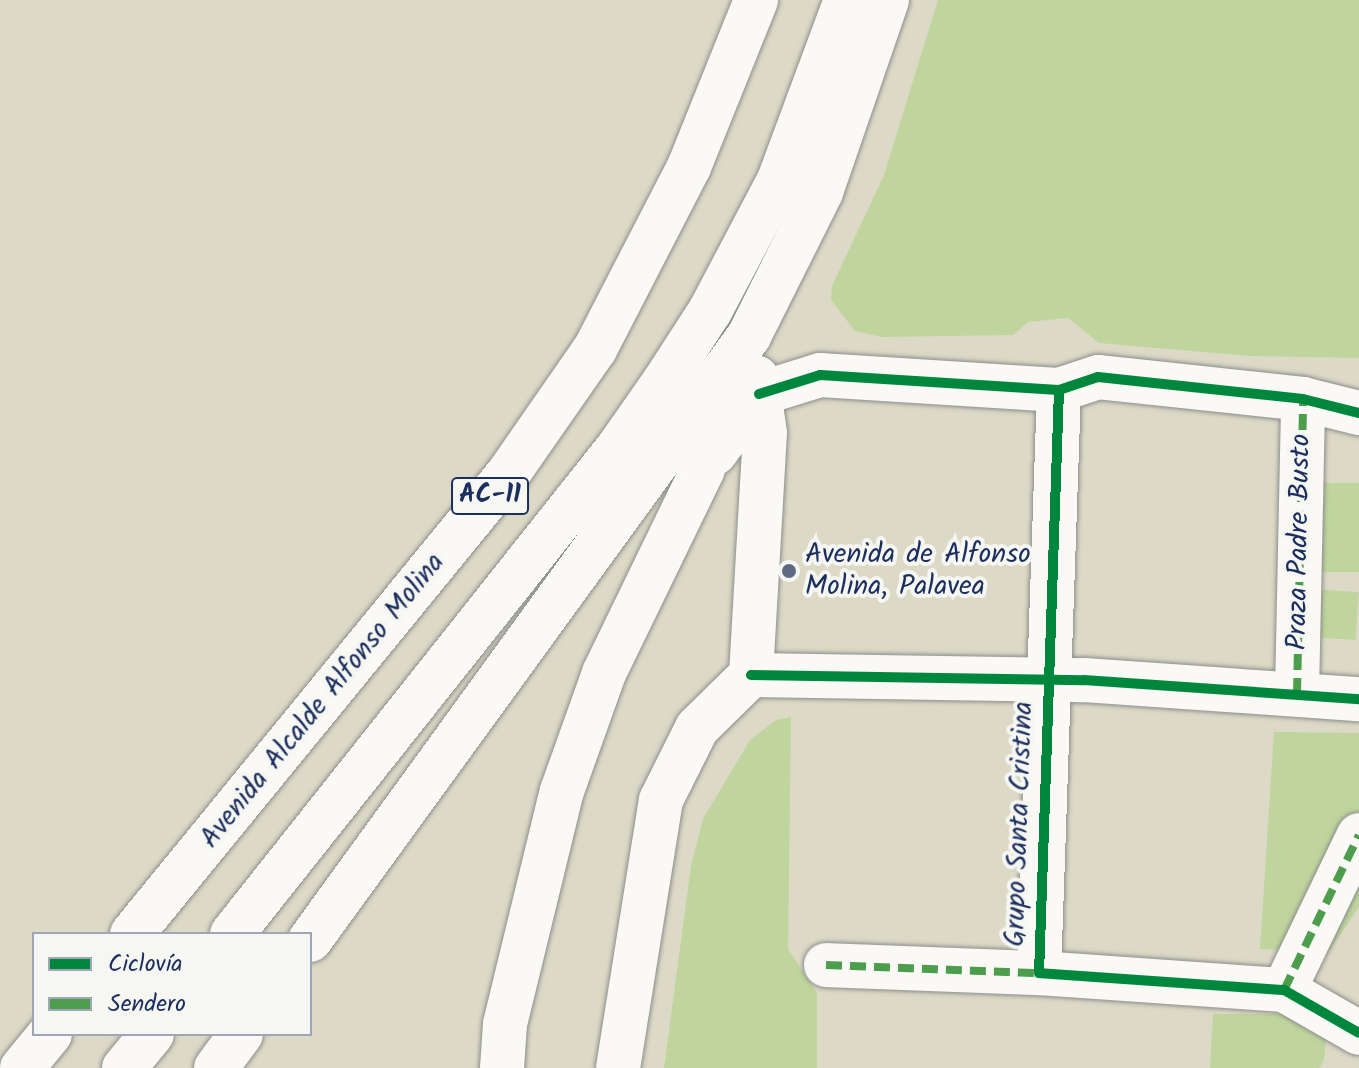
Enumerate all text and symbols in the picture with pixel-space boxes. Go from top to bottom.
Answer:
street label: Praza Padre Busto [1281,434,1319,650]
road number: AC-11 [450,474,530,518]
place label: Avenida de Alfonso Molina, Palavea [805,538,1031,604]
street label: Avenida Alcalde Alfonso Molina [194,547,452,855]
marker: Avenida de Alfonso Molina, Palavea [780,562,798,580]
street label: Grupo Santa Cristina [999,701,1041,947]
legend [32,932,312,1036]
text: Ciclovía [108,945,183,984]
text: Sendero [108,985,186,1024]

